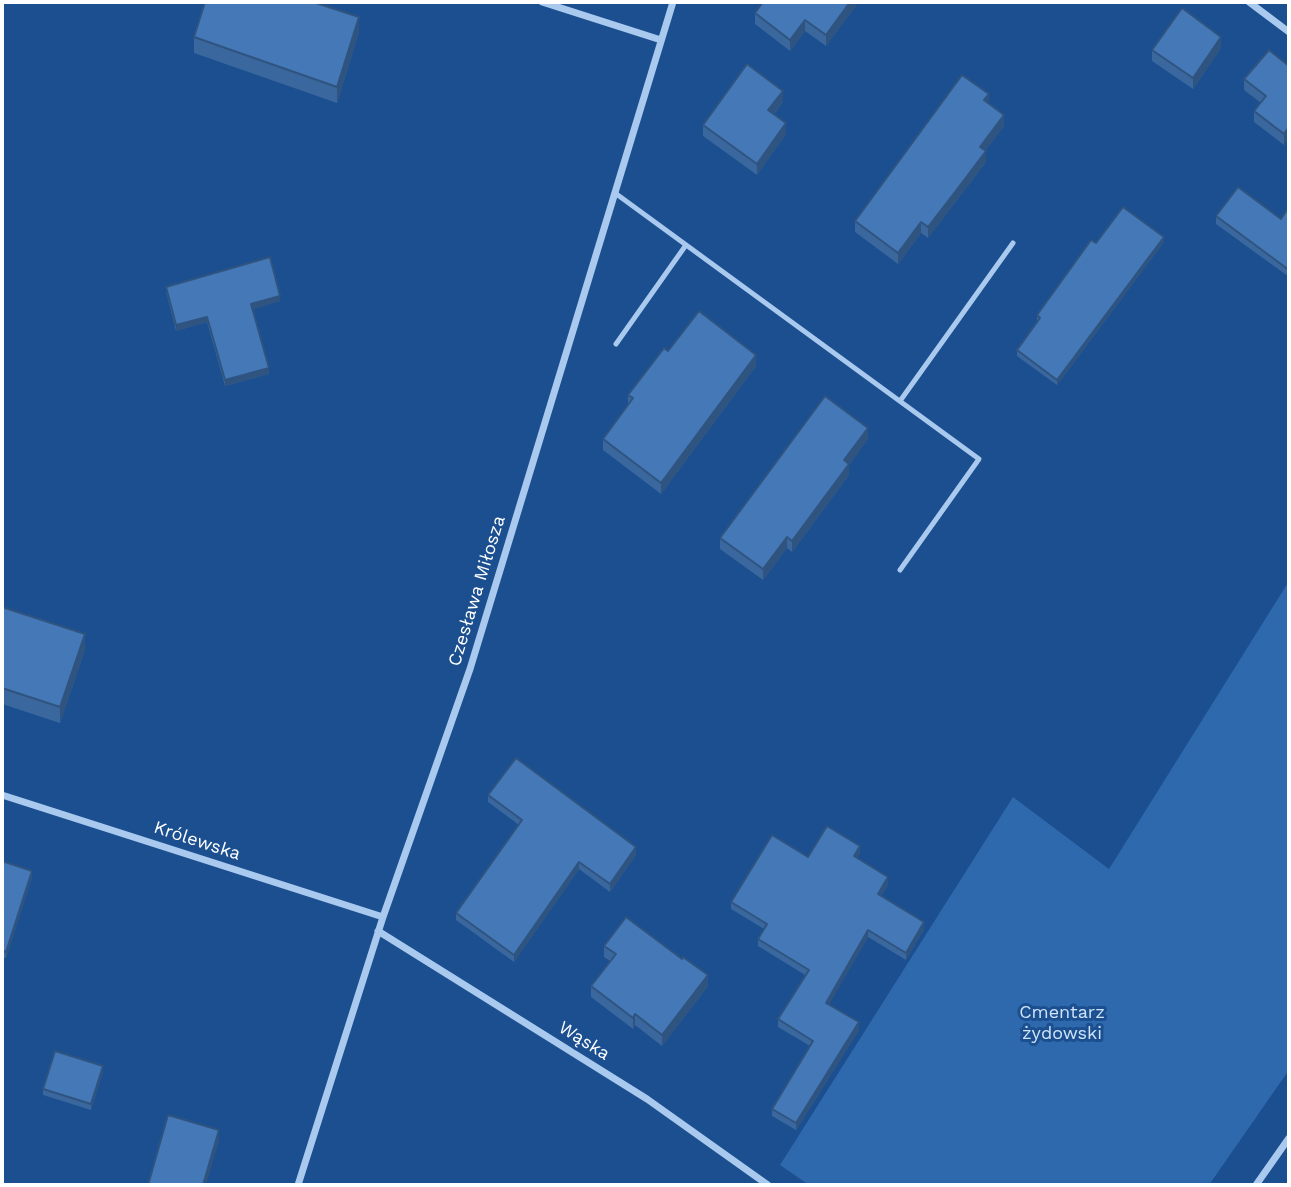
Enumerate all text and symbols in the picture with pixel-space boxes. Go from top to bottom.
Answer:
street label: Czesława Miłosza [444,513,510,669]
street label: Królewska [151,817,243,865]
park label: Cmentarz żydowski [1019,1002,1105,1044]
street label: Wąska [554,1017,614,1065]

